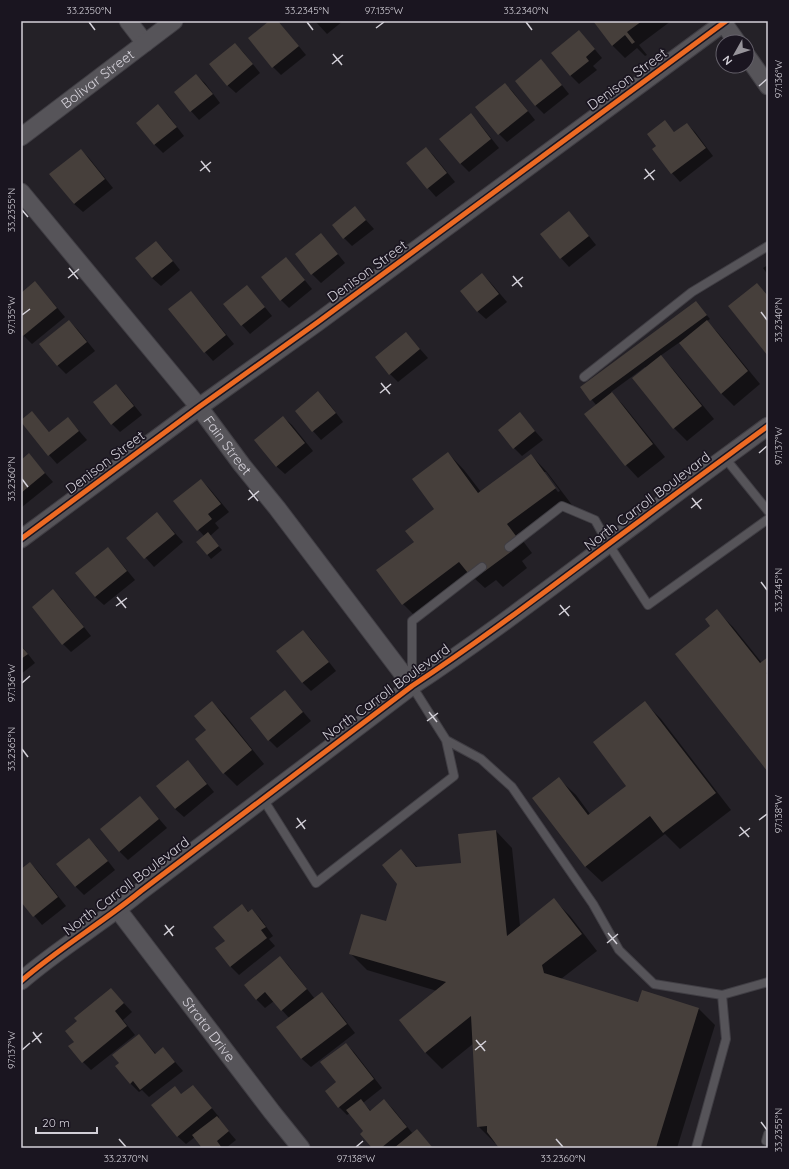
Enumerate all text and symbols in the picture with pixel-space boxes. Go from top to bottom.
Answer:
text: 33.2350°N [66,4,112,17]
text: 33.2345°N [285,4,329,17]
text: 97.135°W [365,4,404,17]
text: 33.2340°N [504,4,548,17]
north arrow [715,34,755,74]
street label: Denison Street [584,44,671,114]
street label: Bolivar Street [57,45,138,113]
text: N [719,53,735,68]
text: 97.136°W [772,59,785,98]
text: 33.2355°N [5,188,18,232]
street label: Denison Street [324,236,411,306]
text: 97.135°W [5,295,18,334]
text: 33.2340°N [772,298,785,342]
street label: Fain Street [200,412,256,479]
street label: Denison Street [62,426,148,498]
text: 97.137°W [772,427,785,465]
street label: North Carroll Boulevard [580,448,714,554]
text: 33.2360°N [5,457,18,502]
text: 33.2345°N [772,568,785,612]
street label: North Carroll Boulevard [319,640,453,744]
text: 97.136°W [5,663,18,702]
text: 33.2365°N [5,727,18,771]
text: 97.138°W [772,794,785,833]
street label: North Carroll Boulevard [59,833,193,939]
street label: Strata Drive [178,993,240,1065]
text: 97.137°W [5,1031,18,1069]
text: 33.2355°N [772,1108,785,1152]
scale bar [36,1109,97,1135]
text: 20 m [42,1115,70,1130]
text: 33.2370°N [104,1152,148,1165]
text: 97.138°W [337,1152,376,1165]
text: 33.2360°N [541,1152,586,1165]

